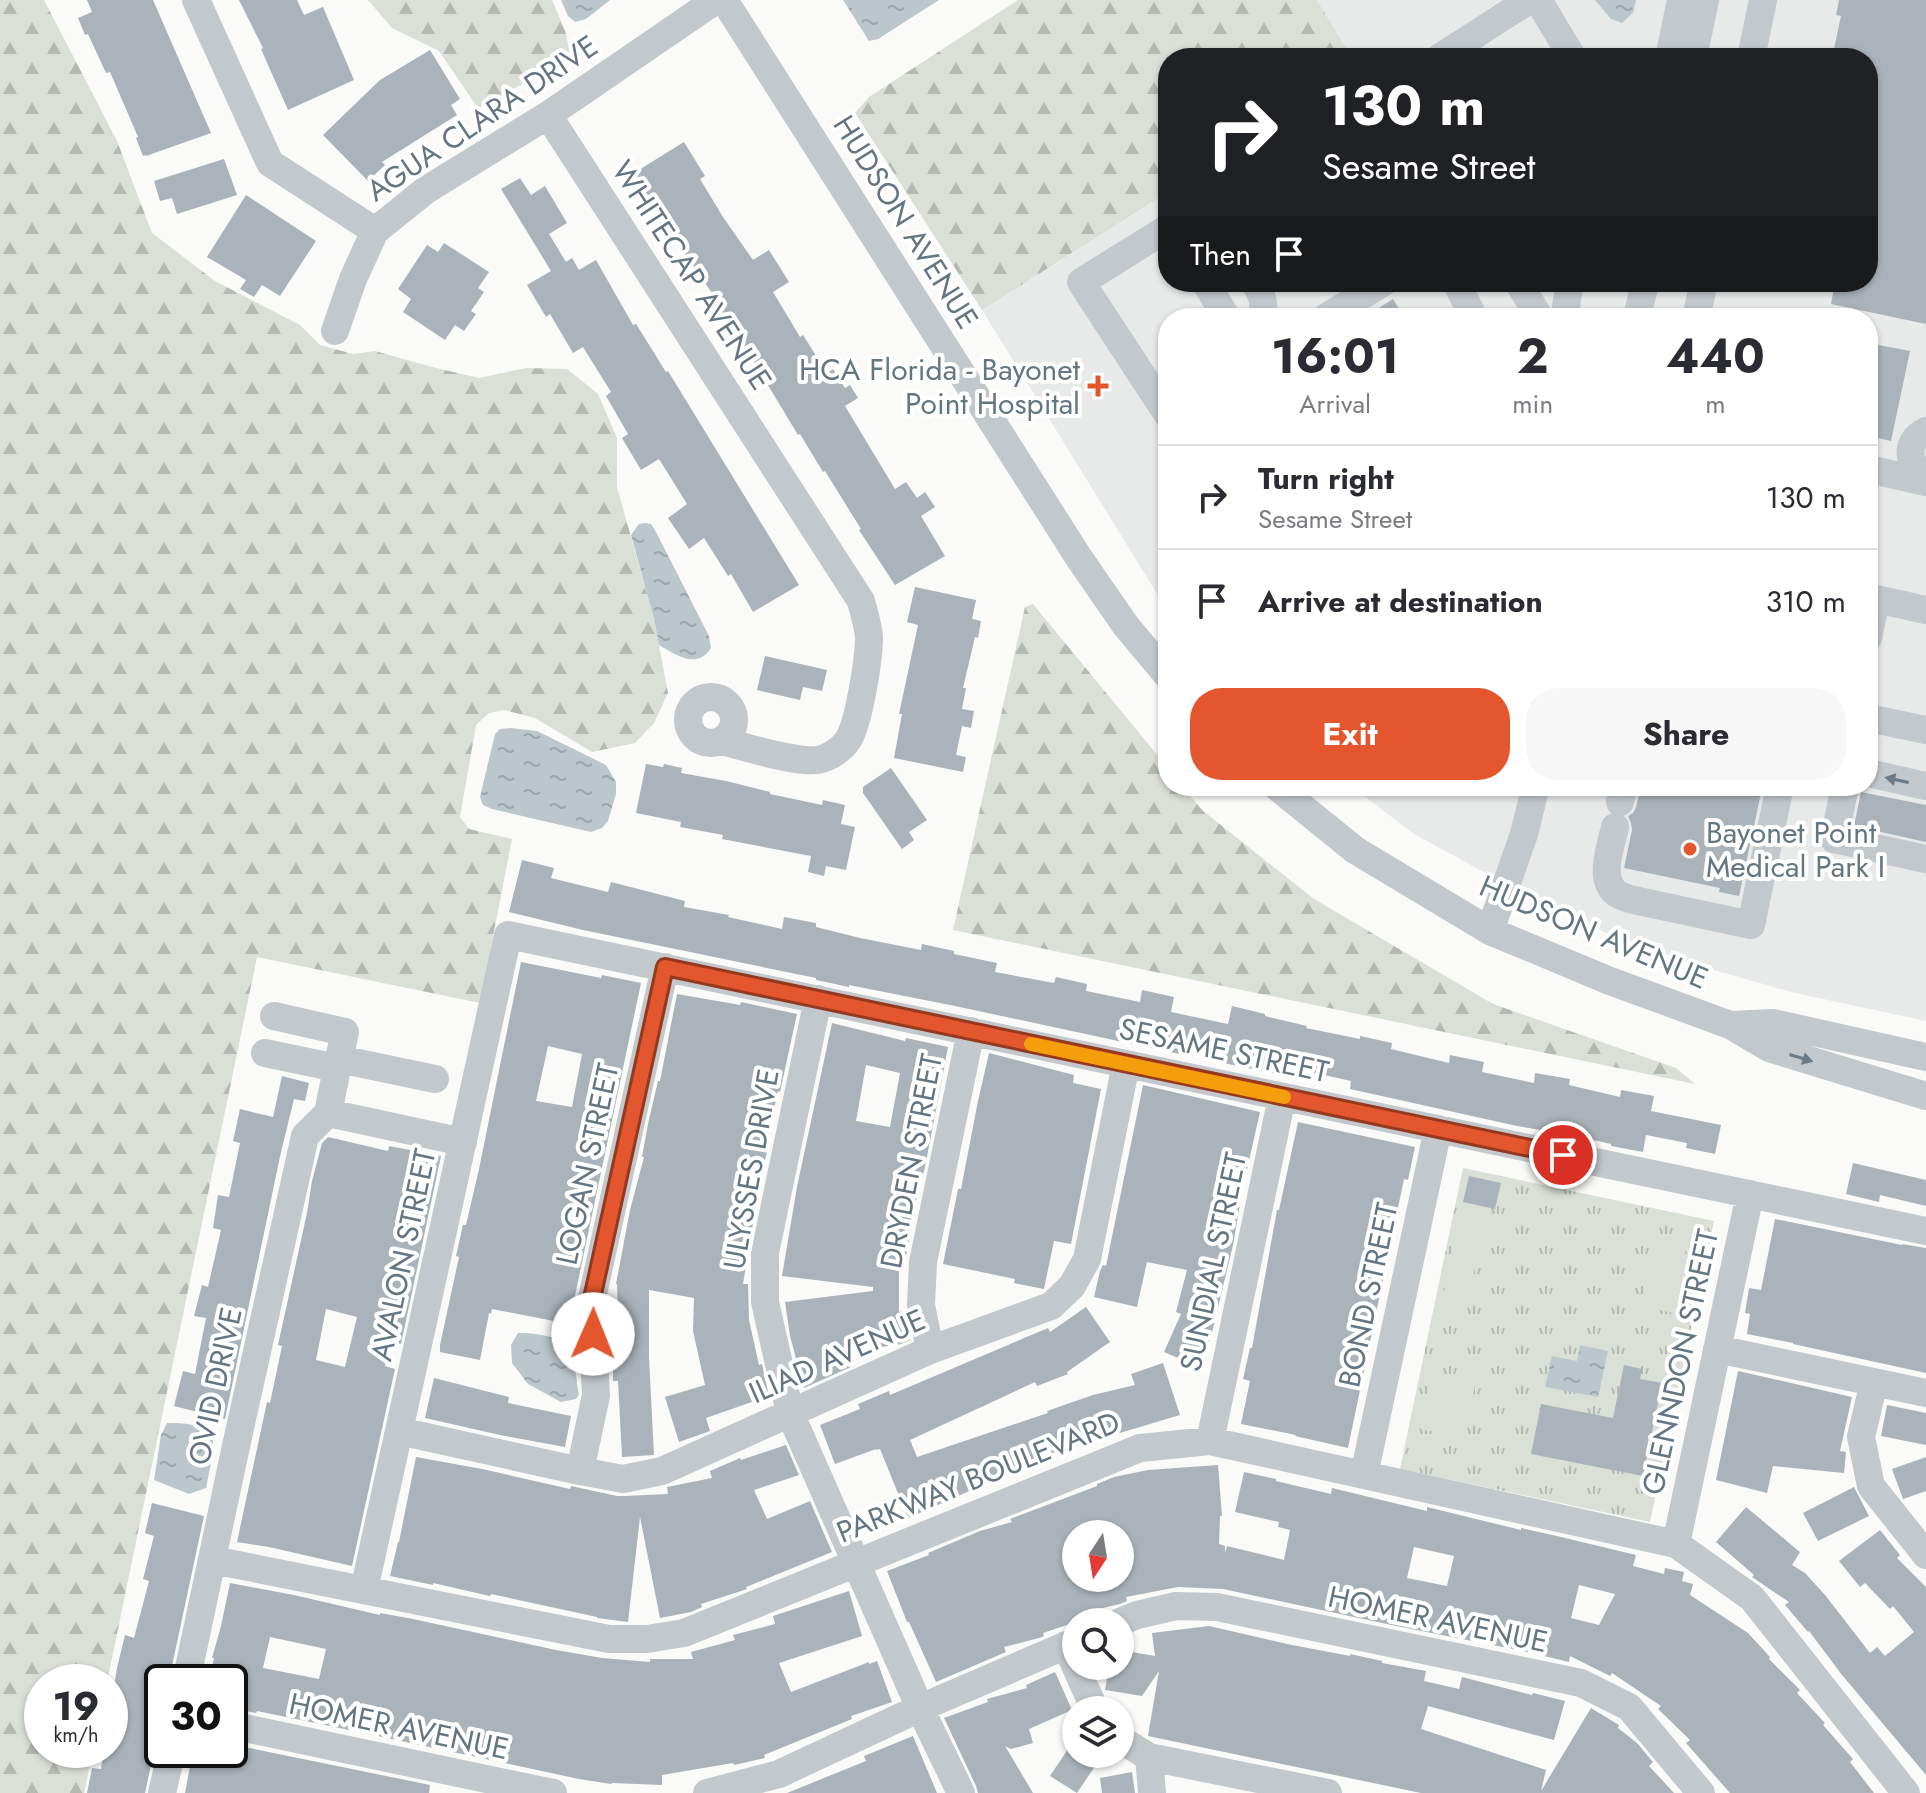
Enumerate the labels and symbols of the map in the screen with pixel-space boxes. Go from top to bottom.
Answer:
street label: AGUA CLARA DRIVE [358,24,606,212]
street label: HUDSON AVENUE [823,107,989,337]
street label: WHITECAP AVENUE [602,152,782,398]
place label: HCA Florida - Bayonet Point Hospital [799,348,1081,425]
marker: HCA Florida - Bayonet Point Hospital [1087,375,1109,397]
one-way arrow [1884,773,1909,785]
place label: Bayonet Point Medical Park I [1706,811,1885,888]
marker: Bayonet Point Medical Park I [1681,840,1699,858]
street label: HUDSON AVENUE [1473,864,1715,1000]
street label: SESAME STREET [1115,1007,1333,1093]
street label: DRYDEN STREET [869,1050,953,1272]
one-way arrow [1789,1052,1813,1064]
street label: LOGAN STREET [545,1059,629,1269]
street label: ULYSSES DRIVE [712,1065,790,1273]
pin [1529,1121,1597,1189]
street label: AVALON STREET [360,1145,447,1365]
street label: SUNDIAL STREET [1169,1149,1257,1375]
street label: BOND STREET [1328,1199,1409,1391]
street label: GLENNDON STREET [1631,1225,1729,1499]
position arrow [551,1292,635,1376]
street label: ILIAD AVENUE [742,1298,932,1414]
street label: OVID DRIVE [177,1303,253,1469]
street label: PARKWAY BOULEVARD [830,1400,1126,1554]
north arrow [1062,1520,1134,1592]
street label: HOMER AVENUE [1324,1575,1552,1663]
speed limit sign: 30 [144,1664,248,1768]
street label: HOMER AVENUE [285,1682,513,1770]

